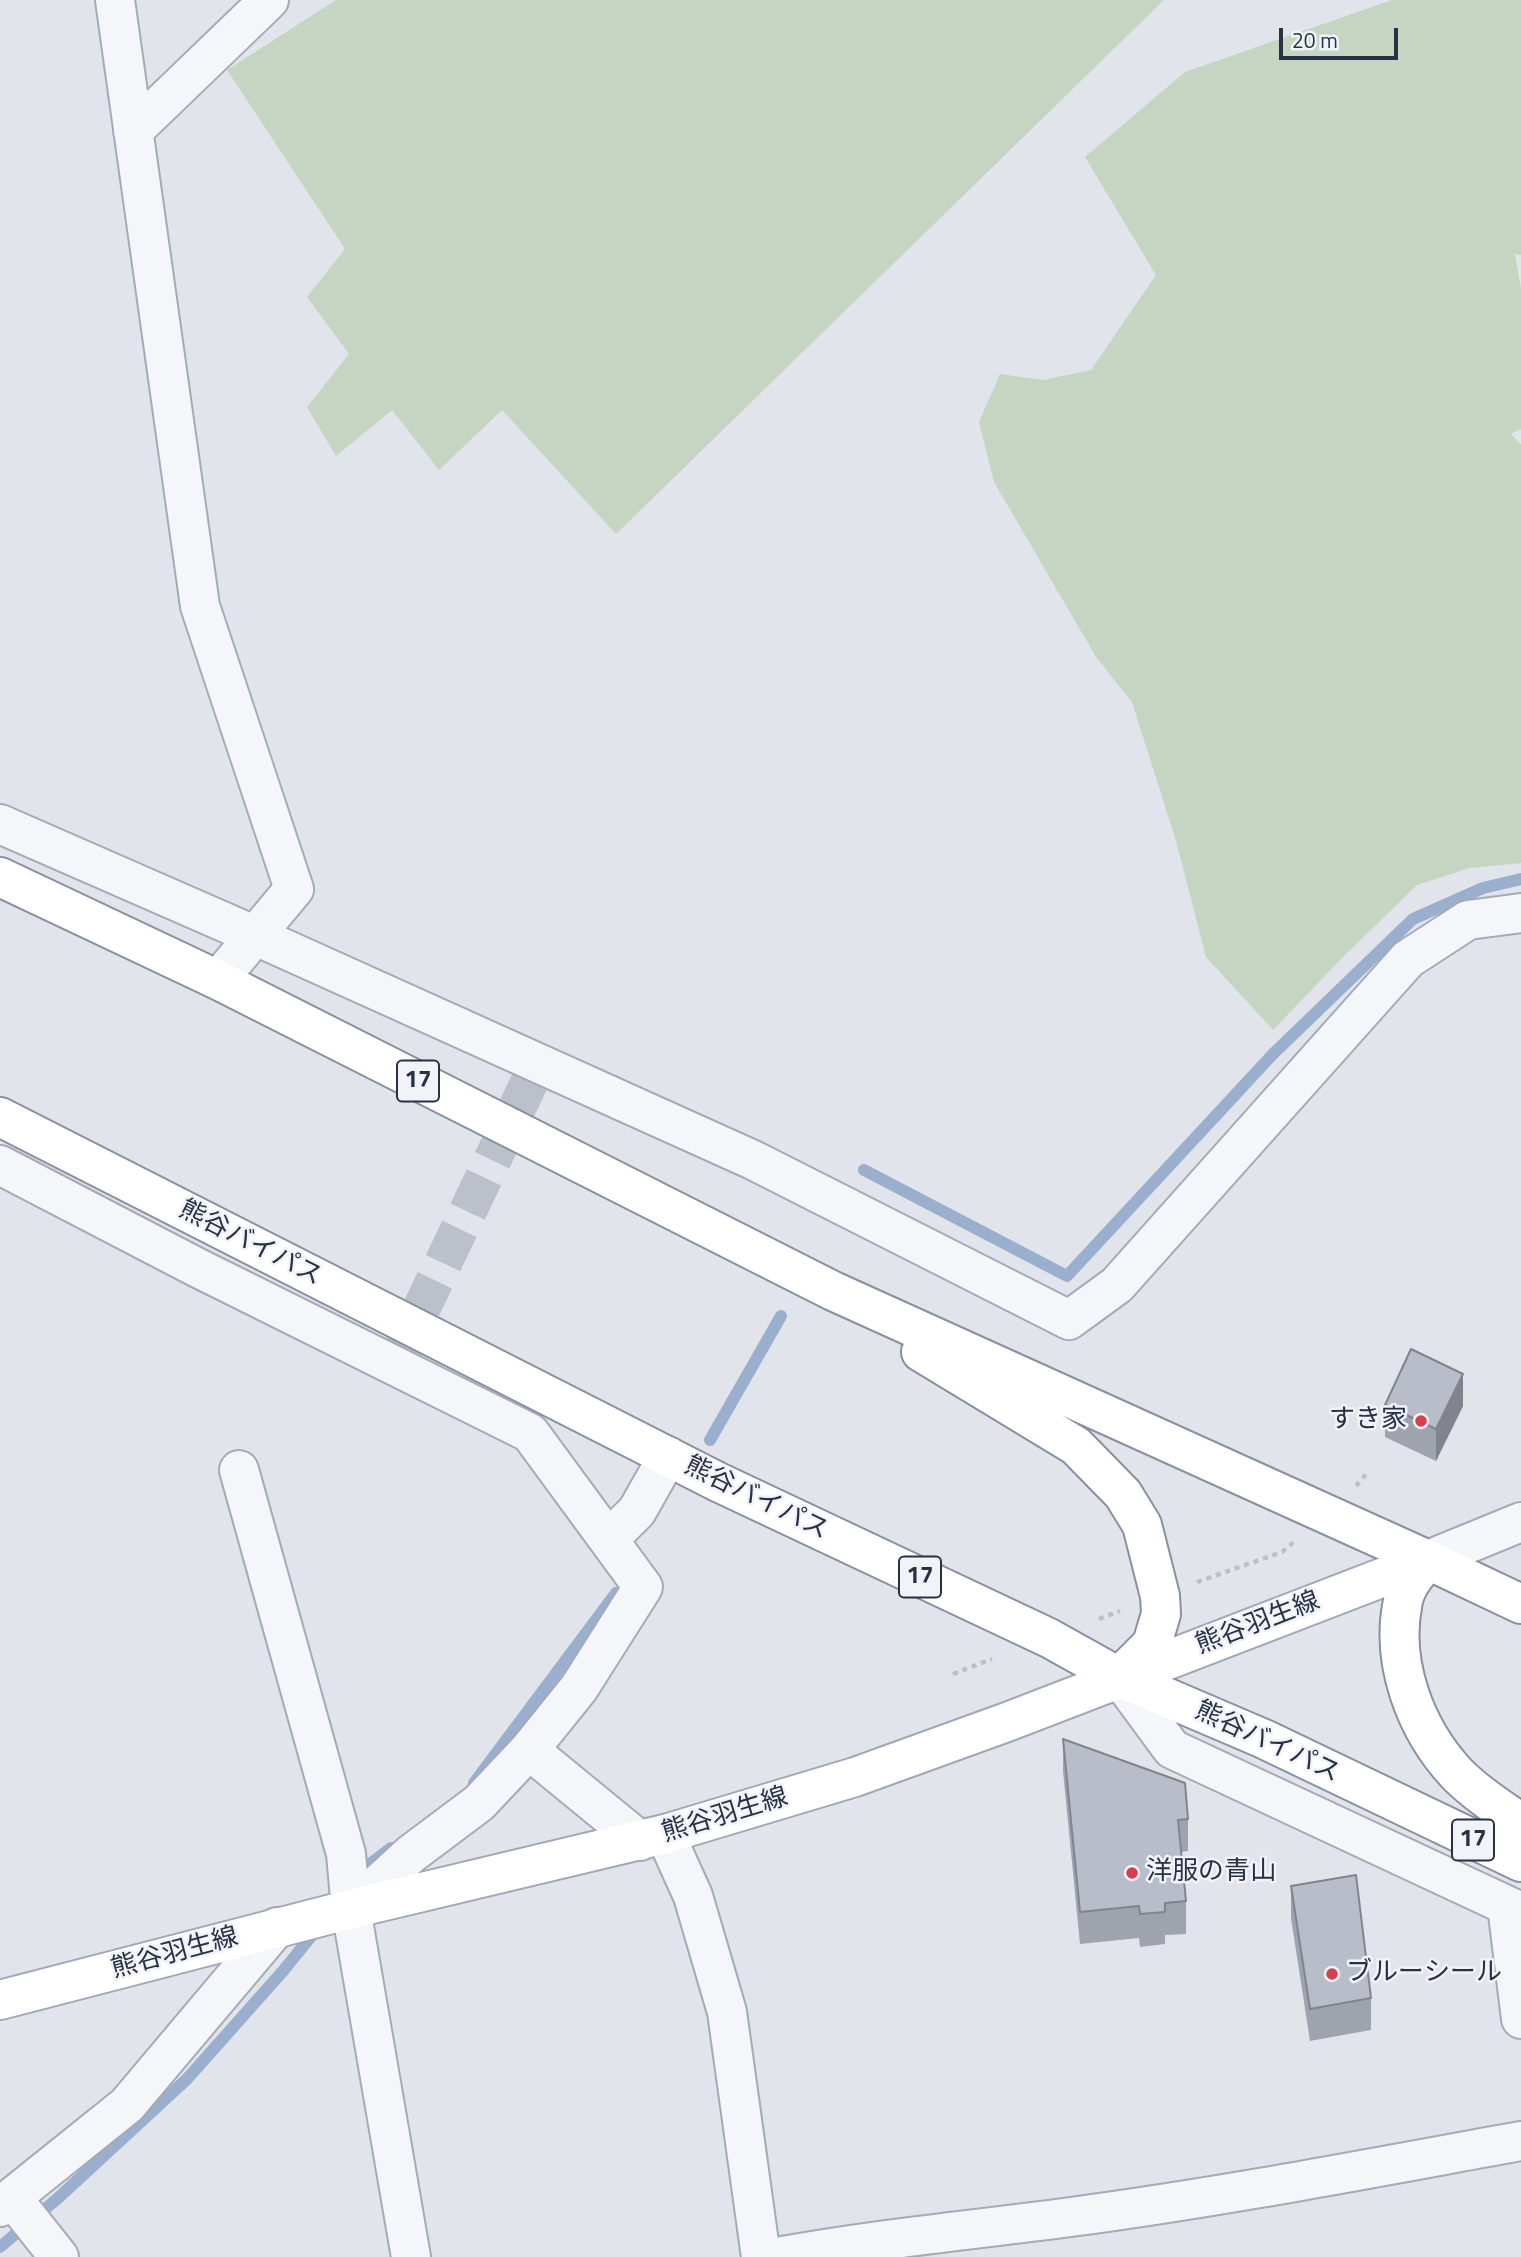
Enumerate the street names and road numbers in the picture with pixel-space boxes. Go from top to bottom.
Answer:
road number: 17 [397,1060,439,1101]
street label: 熊谷バイパス [173,1195,327,1293]
street label: 熊谷バイパス [679,1451,833,1547]
road number: 17 [899,1556,941,1597]
street label: 熊谷羽生線 [1192,1586,1324,1662]
street label: 熊谷バイパス [1190,1696,1344,1790]
street label: 熊谷羽生線 [658,1782,792,1850]
road number: 17 [1452,1819,1494,1860]
street label: 熊谷羽生線 [108,1922,242,1986]

